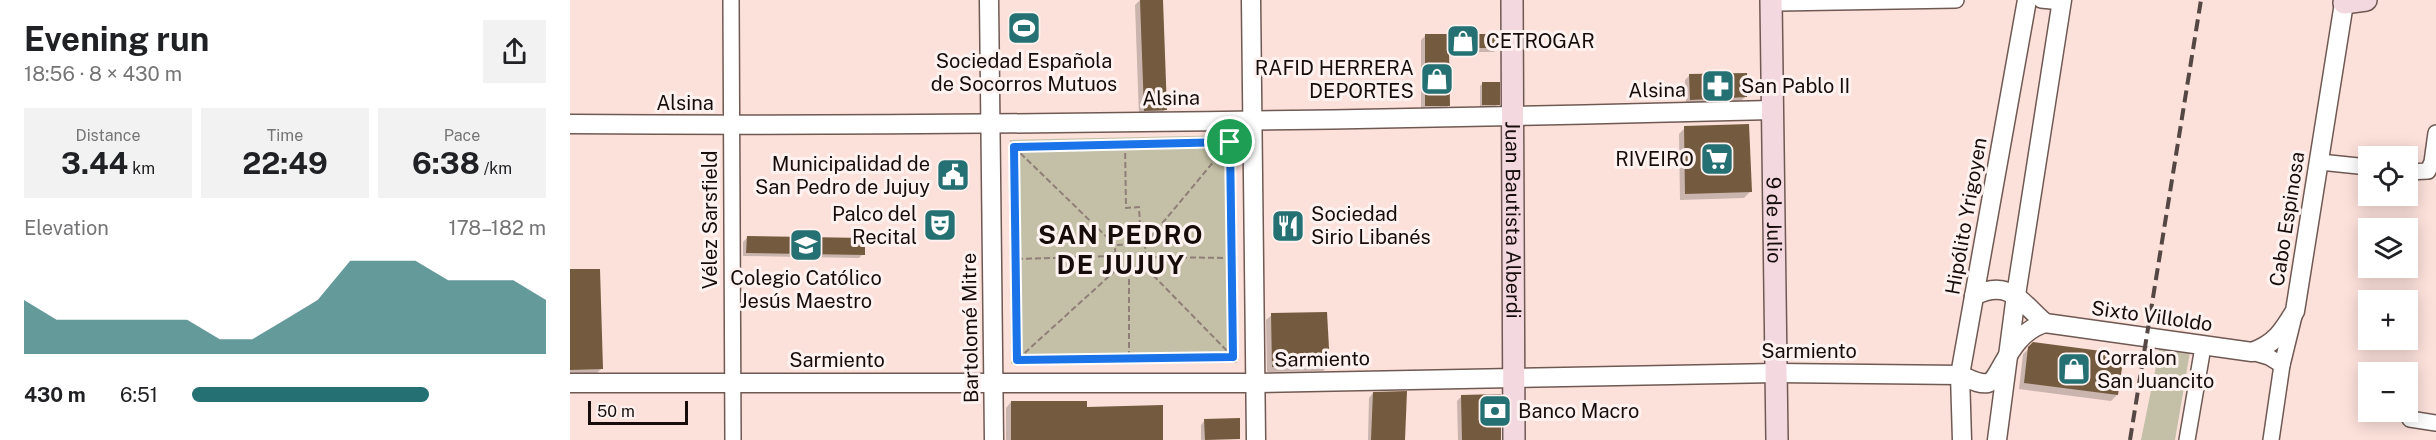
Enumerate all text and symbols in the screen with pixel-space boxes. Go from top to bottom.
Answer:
sports icon: Sociedad Española de Socorros Mutuos [1006,10,1042,46]
text: Evening run [24,20,209,58]
button: share [483,20,546,83]
shop icon: CETROGAR [1445,23,1481,59]
place label: CETROGAR [1486,29,1595,53]
place label: Sociedad Española de Socorros Mutuos [931,49,1117,96]
place label: RAFID HERRERA DEPORTES [1255,56,1414,103]
shop icon: RAFID HERRERA DEPORTES [1419,61,1455,97]
text: 18:56 · 8 × 430 m [24,62,182,86]
pharmacy icon: San Pablo II [1700,68,1736,104]
place label: San Pablo II [1741,74,1850,98]
street label: Alsina [1628,77,1686,103]
street label: Alsina [1142,85,1200,111]
street label: Alsina [656,91,714,115]
pin [1204,116,1255,167]
street label: Juan Bautista Alberdi [1501,121,1525,319]
icon: arrive [1213,125,1246,158]
text: Distance [76,126,140,145]
text: Time [267,126,303,145]
text: Pace [444,126,480,145]
street label: Hipólito Yrigoyen [1940,135,1992,297]
supermarket icon: RIVEIRO [1699,141,1735,177]
text: 3.44 [61,145,128,181]
text: 22:49 [242,145,328,181]
text: 6:38 [412,145,480,181]
map controls [2358,146,2418,422]
button: locate [2358,146,2418,206]
place label: RIVEIRO [1615,147,1694,171]
street label: Cabo Espinosa [2265,150,2309,288]
street label: Vélez Sarsfield [698,151,722,289]
place label: Municipalidad de San Pedro de Jujuy [755,152,930,199]
public building icon: Municipalidad de San Pedro de Jujuy [935,157,971,193]
text: km [128,159,155,178]
text: /km [480,159,512,178]
street label: 9 de Julio [1761,176,1787,264]
place label: Palco del Recital [832,202,917,249]
place label: Sociedad Sirio Libanés [1311,202,1431,249]
theatre icon: Palco del Recital [922,207,958,243]
restaurant icon: Sociedad Sirio Libanés [1270,208,1306,244]
text: Elevation [24,216,109,240]
text: 178–182 m [449,216,546,240]
button: layers [2358,218,2418,278]
district label: SAN PEDRO DE JUJUY [1038,219,1204,280]
school or university icon: Colegio Católico Jesús Maestro [788,227,824,263]
street label: Bartolomé Mitre [957,253,983,403]
place label: Colegio Católico Jesús Maestro [730,266,882,313]
button: + [2358,290,2418,350]
street label: Sixto Villoldo [2090,296,2214,336]
street label: Sarmiento [1761,339,1857,363]
street label: Sarmiento [1274,346,1370,372]
place label: Corralon San Juancito [2097,346,2214,393]
street label: Sarmiento [789,348,885,372]
shop icon: Corralon San Juancito [2056,351,2092,387]
button: − [2358,362,2418,422]
text: 430 m [24,383,86,407]
text: 6:51 [120,383,158,407]
bank icon: Banco Macro [1477,393,1513,429]
scale bar [588,398,688,426]
place label: Banco Macro [1518,399,1639,423]
text: 50 m [597,402,635,421]

